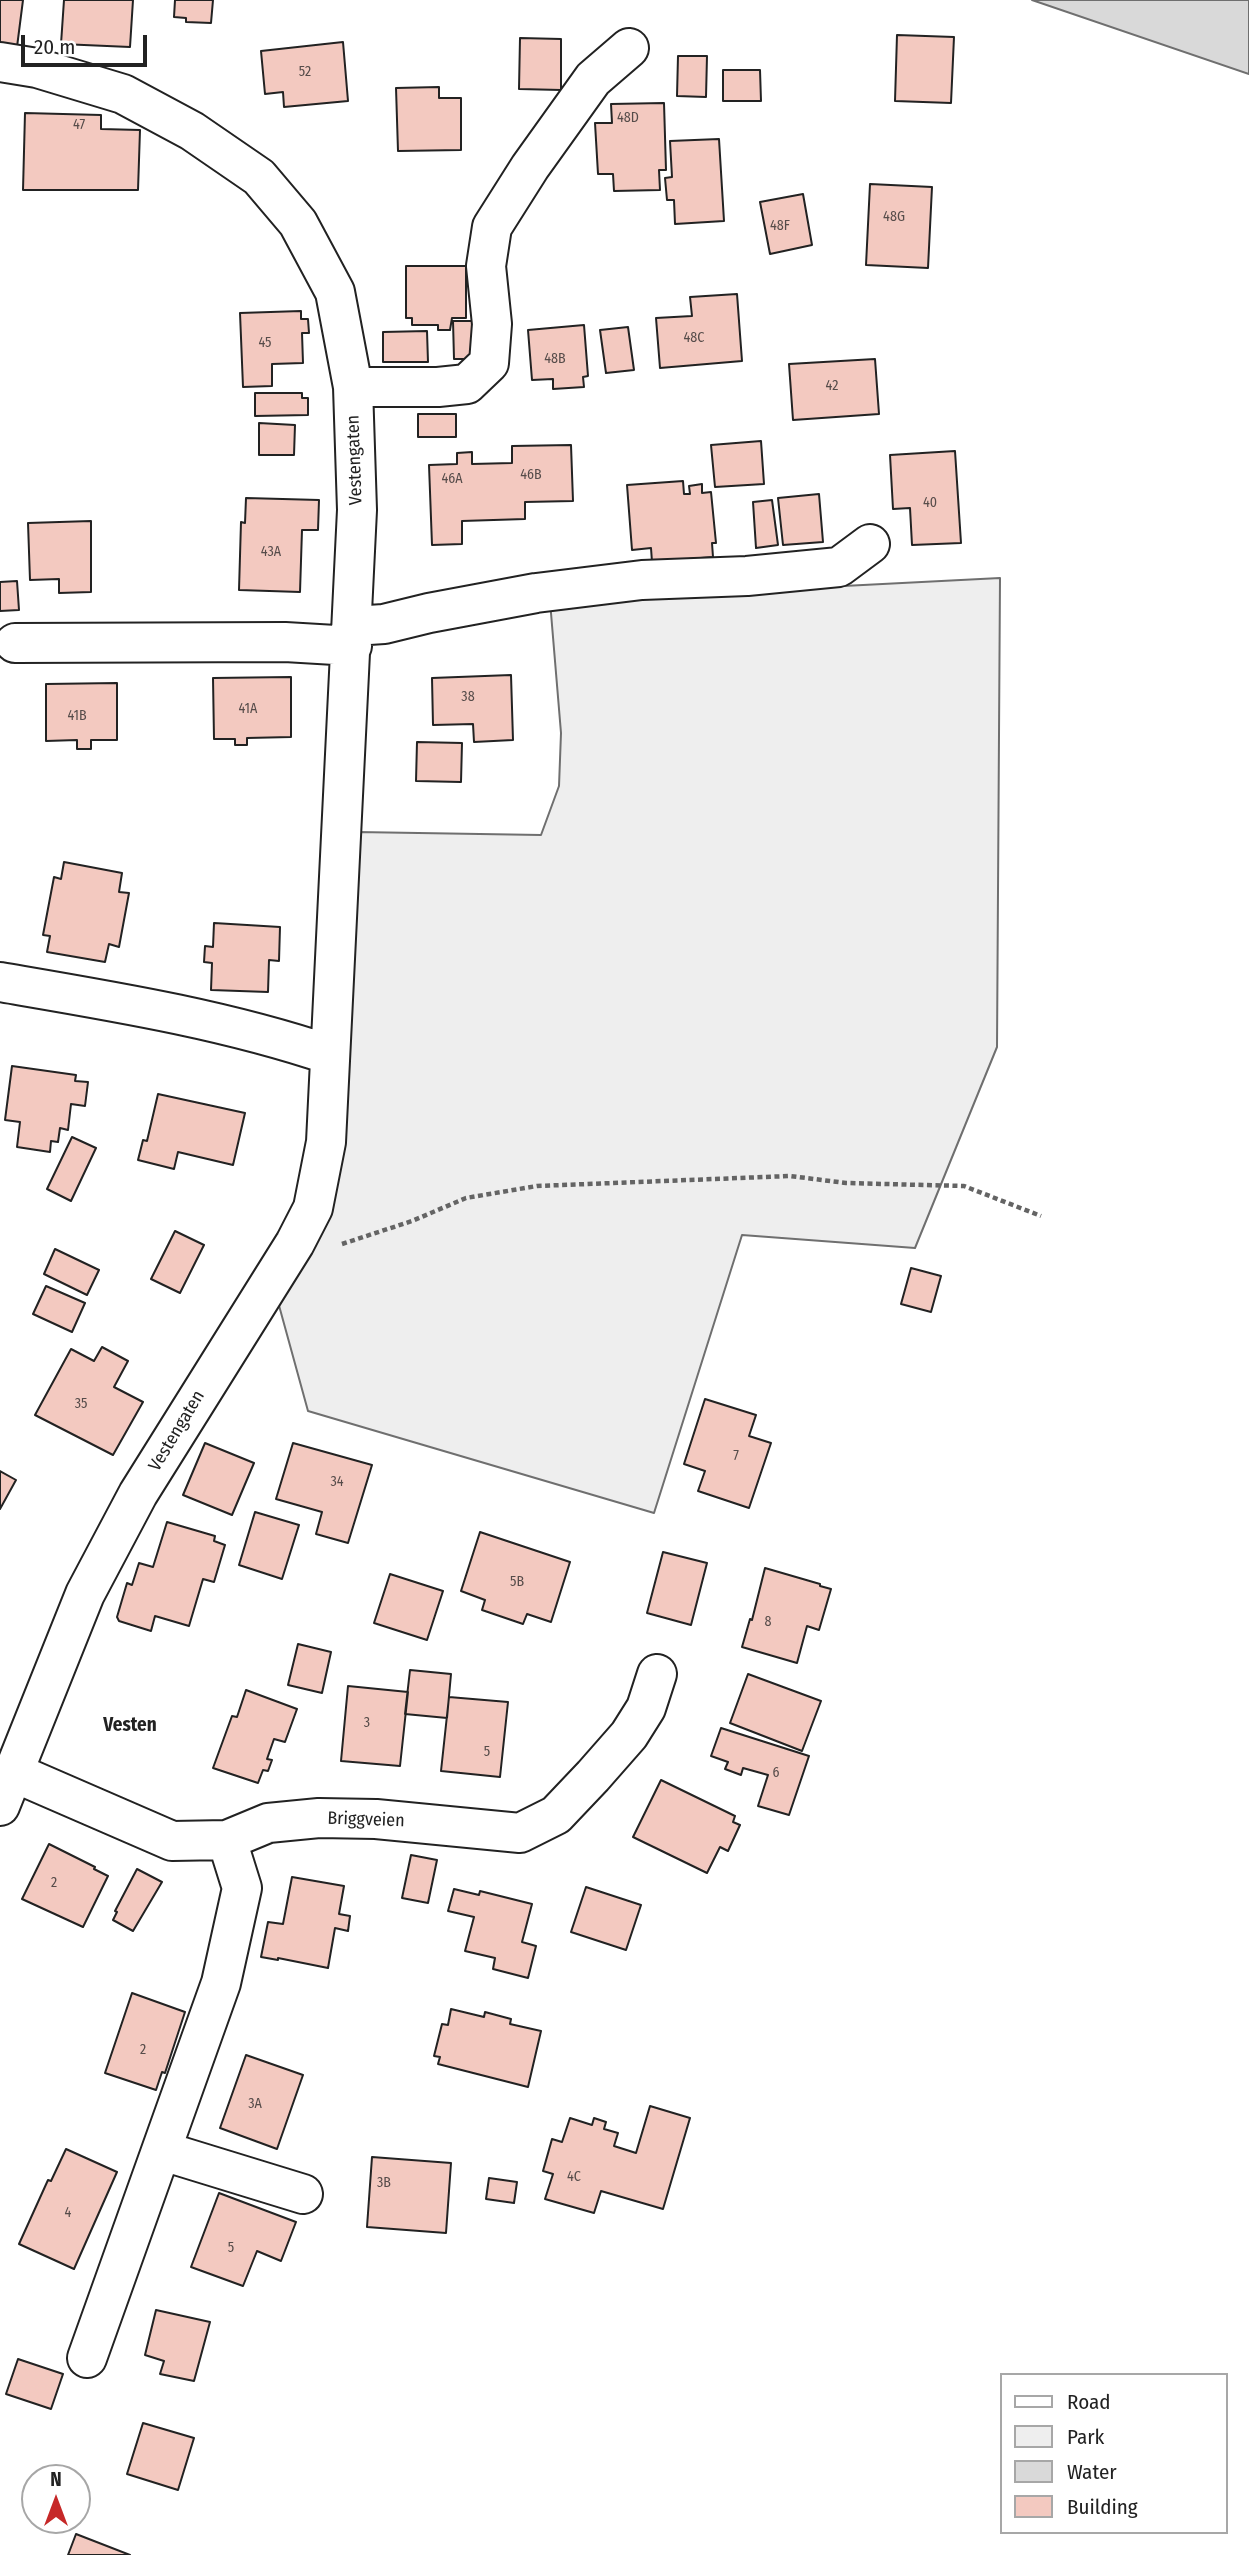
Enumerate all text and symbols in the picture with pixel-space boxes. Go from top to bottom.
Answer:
scale bar [24,21,150,65]
text: 20 m [34,34,75,60]
house number: 52 [299,64,311,80]
house number: 48D [617,110,639,126]
house number: 47 [73,117,85,133]
house number: 48G [883,209,905,225]
house number: 48F [770,218,790,234]
house number: 48C [684,330,704,346]
house number: 45 [258,335,272,351]
house number: 48B [544,351,566,367]
house number: 42 [826,378,838,394]
street label: Vestengaten [343,415,367,505]
house number: 46B [520,467,542,483]
house number: 46A [441,471,463,487]
house number: 40 [923,495,937,511]
house number: 43A [261,544,281,560]
house number: 38 [461,689,475,705]
house number: 41A [239,701,257,717]
house number: 41B [67,708,87,724]
street label: Vestengaten [145,1387,209,1475]
house number: 35 [75,1396,87,1412]
house number: 7 [733,1448,739,1464]
house number: 34 [330,1474,344,1490]
house number: 5B [510,1574,524,1590]
house number: 8 [765,1614,771,1630]
district label: Vesten [103,1715,157,1737]
house number: 3 [364,1715,370,1731]
house number: 5 [484,1744,490,1760]
house number: 6 [773,1765,779,1781]
street label: Briggveien [327,1808,405,1832]
house number: 2 [51,1875,57,1891]
house number: 2 [140,2042,146,2058]
house number: 3A [248,2096,262,2112]
house number: 4C [567,2169,581,2185]
house number: 3B [377,2175,391,2191]
house number: 4 [65,2205,71,2221]
house number: 5 [228,2240,234,2256]
legend [1000,2373,1228,2534]
text: Road [1067,2389,1111,2415]
text: Park [1067,2424,1104,2450]
text: Water [1067,2459,1117,2485]
north arrow [21,2464,91,2534]
text: N [50,2468,62,2491]
text: Building [1067,2494,1138,2520]

